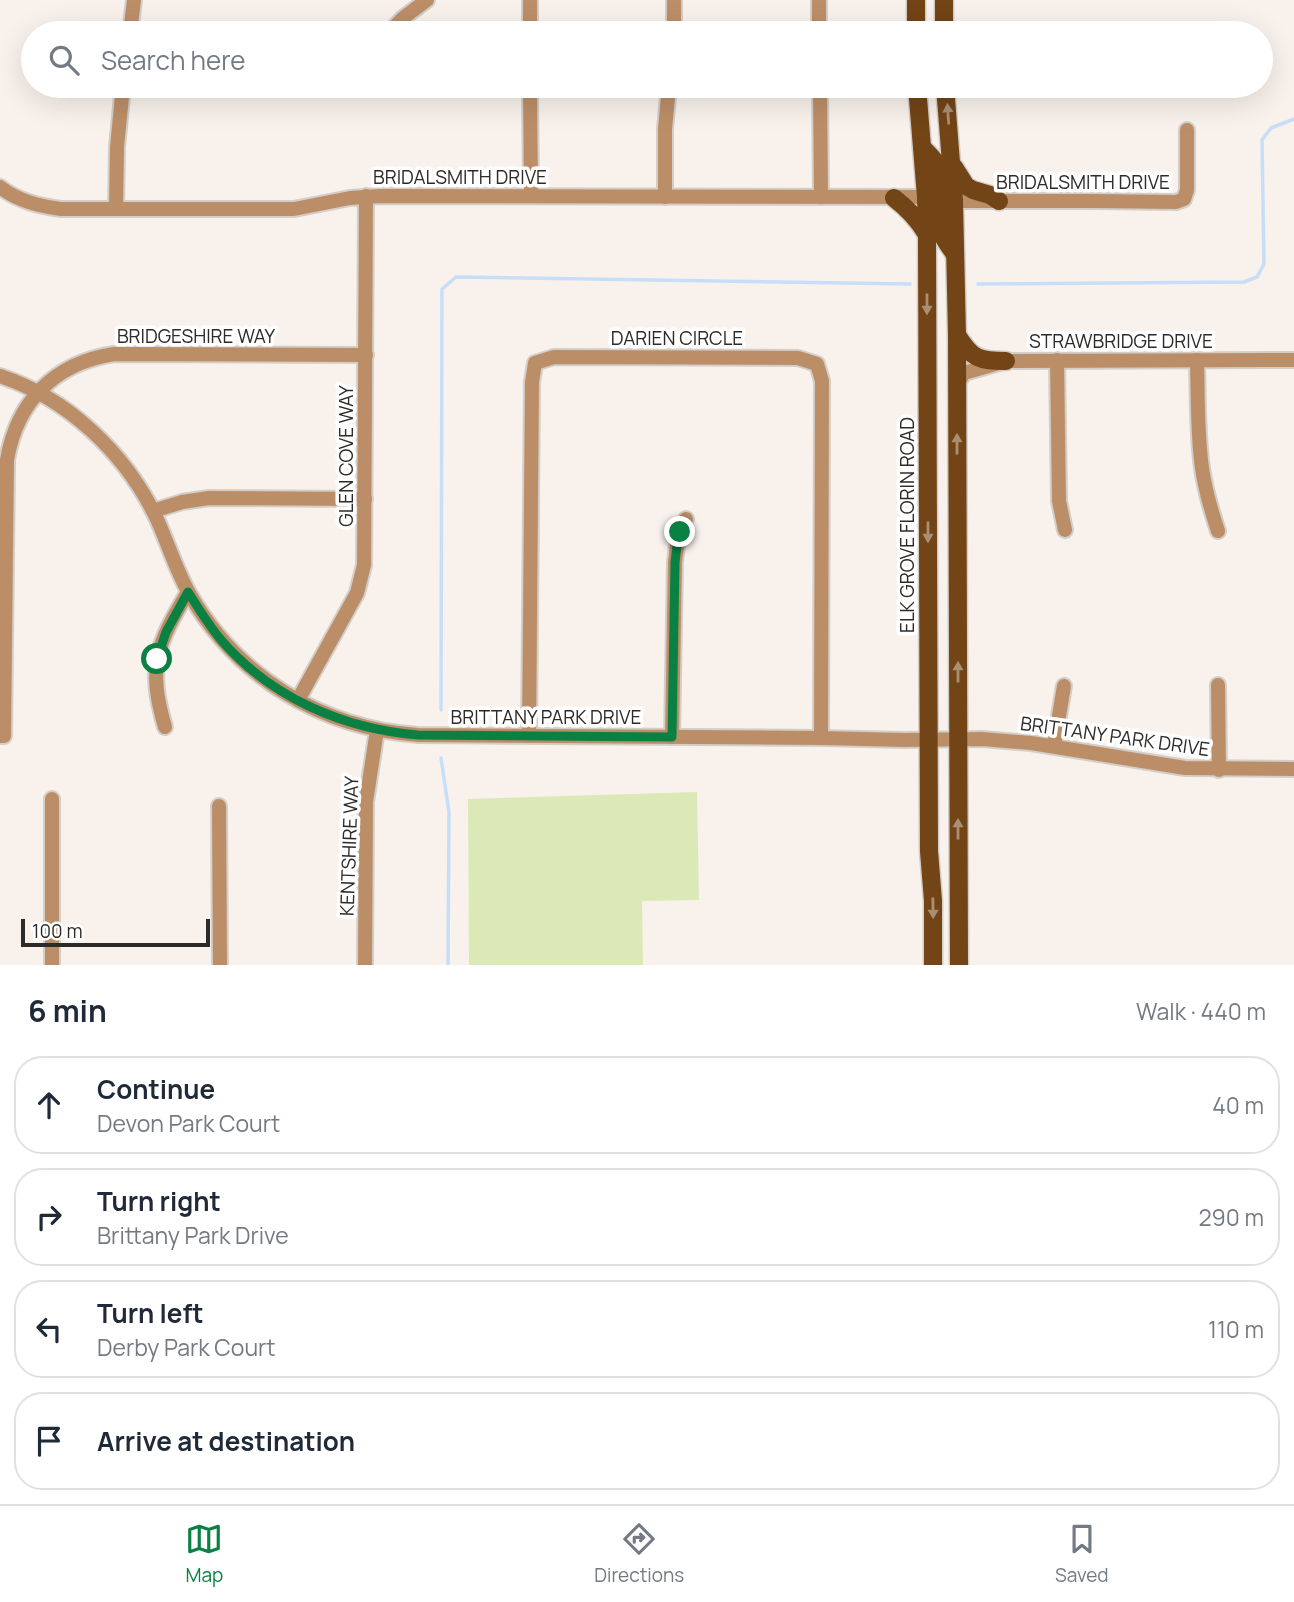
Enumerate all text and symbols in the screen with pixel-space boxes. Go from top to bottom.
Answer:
search box [21,21,1273,98]
icon: search [45,41,83,79]
text: Search here [101,42,246,78]
one-way arrow [942,103,953,125]
street label: BRIDALSMITH DRIVE [373,164,547,190]
street label: BRIDALSMITH DRIVE [996,169,1170,195]
one-way arrow [921,293,933,315]
street label: BRIDGESHIRE WAY [117,323,276,349]
street label: DARIEN CIRCLE [611,325,743,351]
street label: STRAWBRIDGE DRIVE [1029,328,1213,354]
street label: GLEN COVE WAY [333,385,359,527]
street label: ELK GROVE FLORIN ROAD [894,417,920,633]
one-way arrow [951,433,963,455]
route end [664,516,695,547]
one-way arrow [922,521,934,543]
route start [141,643,172,674]
one-way arrow [952,660,964,682]
street label: BRITTANY PARK DRIVE [451,704,641,730]
street label: BRITTANY PARK DRIVE [1019,710,1211,762]
street label: KENTSHIRE WAY [334,775,364,916]
one-way arrow [952,818,964,840]
one-way arrow [927,897,939,919]
scale bar [21,916,210,948]
text: 100 m [32,918,83,944]
text: 6 min [28,990,107,1031]
text: Walk · 440 m [1136,995,1266,1027]
text: Continue [97,1071,215,1107]
icon: ahead [30,1086,68,1124]
text: 40 m [1212,1089,1264,1121]
text: Devon Park Court [97,1107,280,1139]
text: Turn right [97,1183,221,1219]
icon: right [30,1198,68,1236]
text: 290 m [1198,1201,1264,1233]
text: Brittany Park Drive [97,1219,289,1251]
text: Turn left [97,1295,204,1331]
icon: left [30,1310,68,1348]
text: 110 m [1208,1313,1264,1345]
text: Derby Park Court [97,1331,276,1363]
icon: arrive [30,1422,68,1460]
text: Arrive at destination [97,1423,355,1459]
tab: Map [185,1520,223,1588]
tab: Directions [594,1520,684,1588]
tab: Saved [1055,1520,1109,1588]

